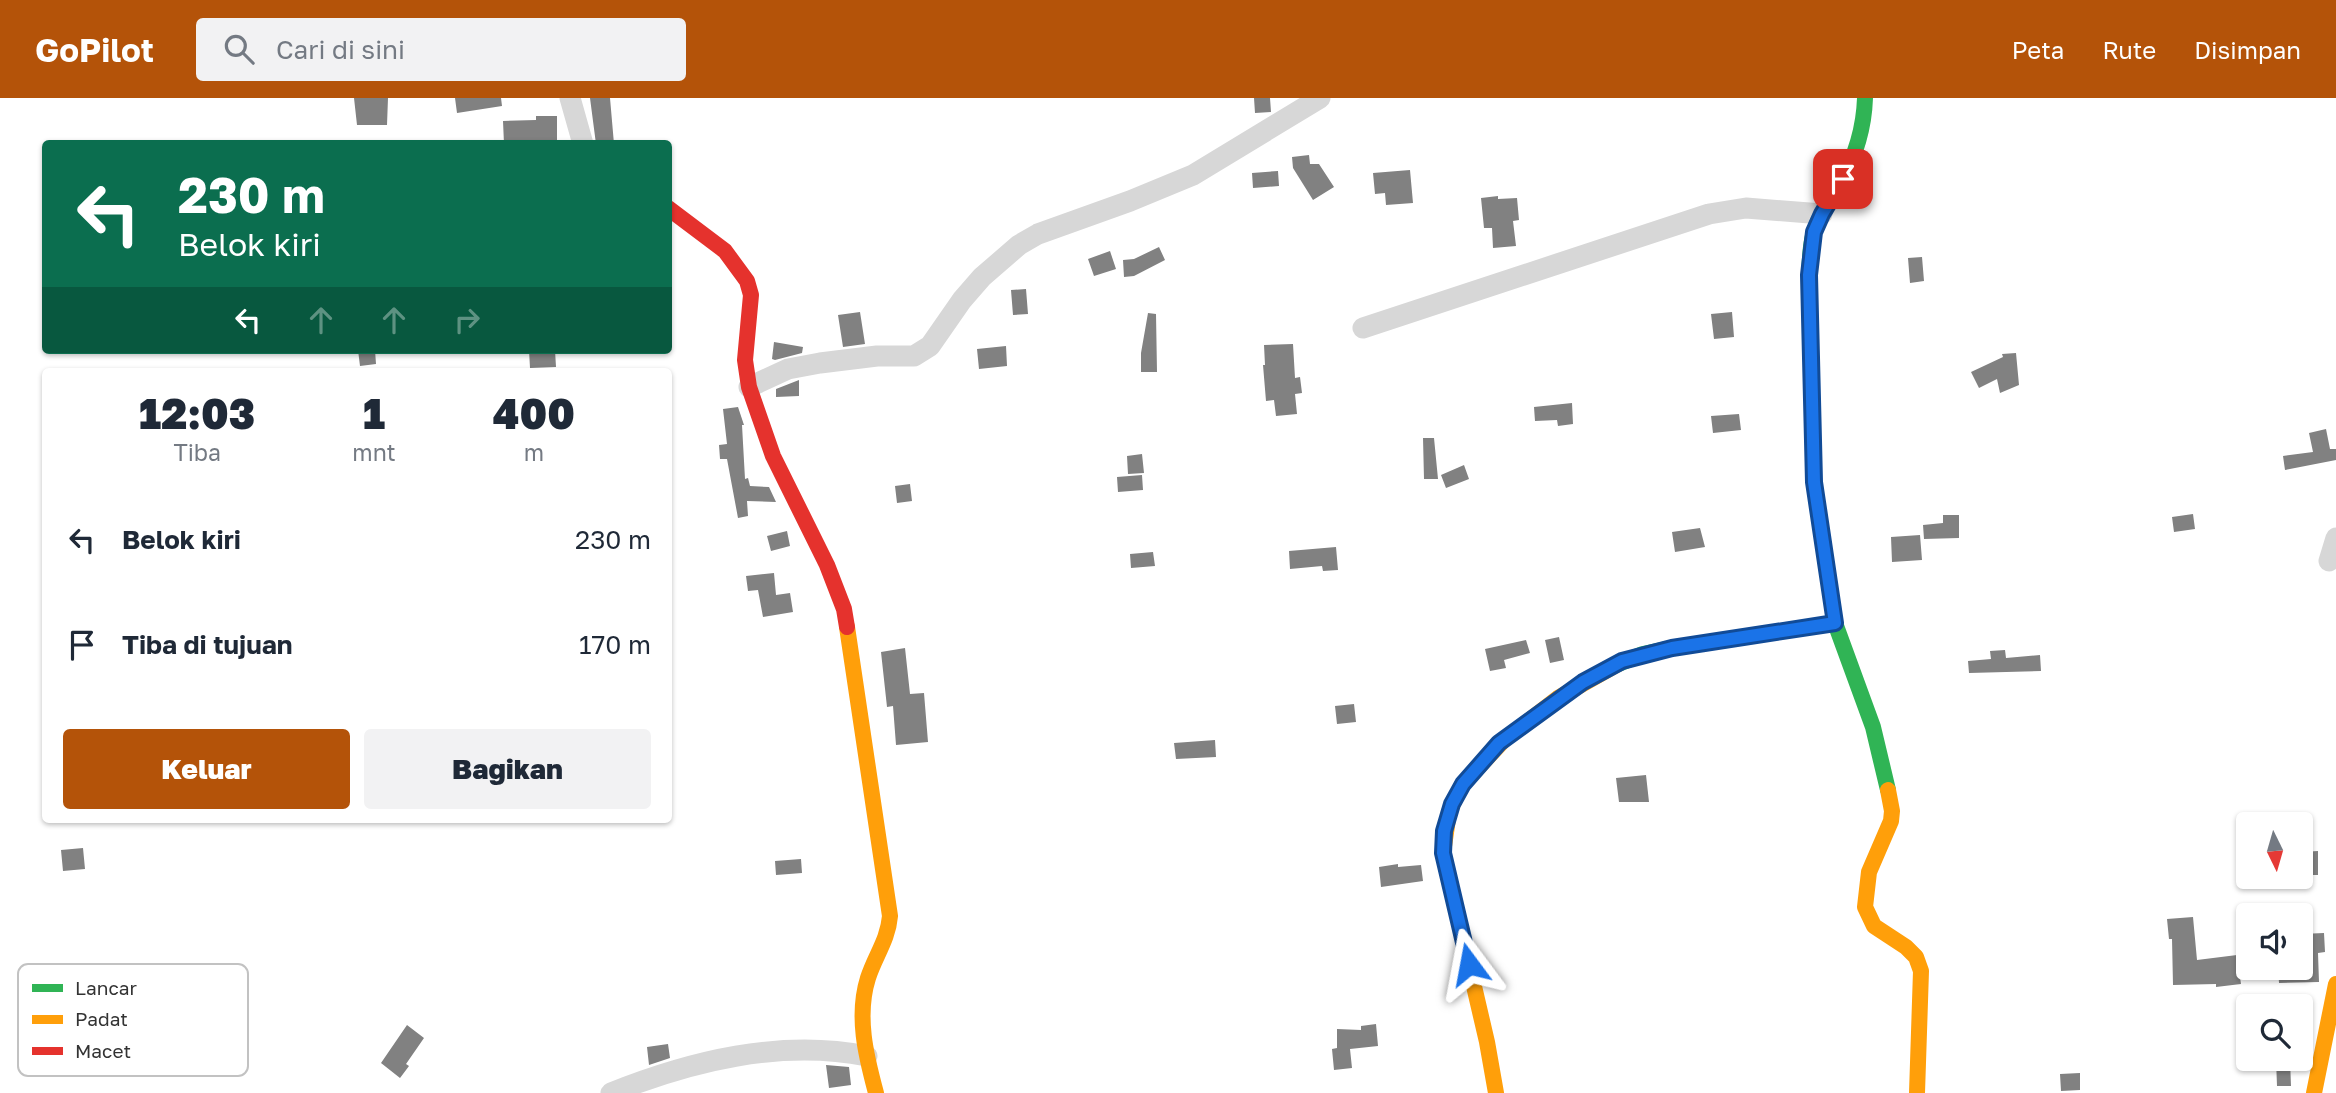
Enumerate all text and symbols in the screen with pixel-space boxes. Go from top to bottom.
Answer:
search box [196,18,686,81]
text: GoPilot [35,30,154,69]
icon: search [220,30,258,68]
text: Cari di sini [276,34,405,65]
text: Peta [2012,35,2064,64]
text: Rute [2102,35,2156,64]
text: Disimpan [2194,35,2301,64]
pin [1813,149,1873,209]
icon: arrive [1824,160,1862,198]
text: 230 m [178,165,325,224]
icon: left [63,168,154,259]
text: Belok kiri [178,225,321,263]
icon: left [229,301,267,339]
icon: ahead [302,301,340,339]
icon: ahead [375,301,413,339]
icon: right [448,301,486,339]
text: 12:03 [139,388,255,438]
text: 1 [363,388,385,438]
text: 400 [493,388,575,438]
text: Tiba [173,438,221,466]
text: mnt [352,438,396,466]
text: m [524,438,544,466]
icon: left [63,521,101,559]
text: Belok kiri [122,524,241,555]
text: 230 m [575,524,651,555]
icon: arrive [63,626,101,664]
text: Tiba di tujuan [122,629,292,660]
text: 170 m [579,629,651,660]
button: Keluar [63,729,350,809]
button: Bagikan [364,729,651,809]
north arrow [2236,812,2314,889]
map controls [2236,812,2313,1071]
button: sound [2236,903,2313,980]
position arrow [1432,927,1506,1001]
legend [18,964,248,1076]
text: Lancar [75,976,138,999]
button: search [2236,994,2313,1071]
text: Padat [75,1007,128,1030]
text: Macet [75,1039,131,1062]

